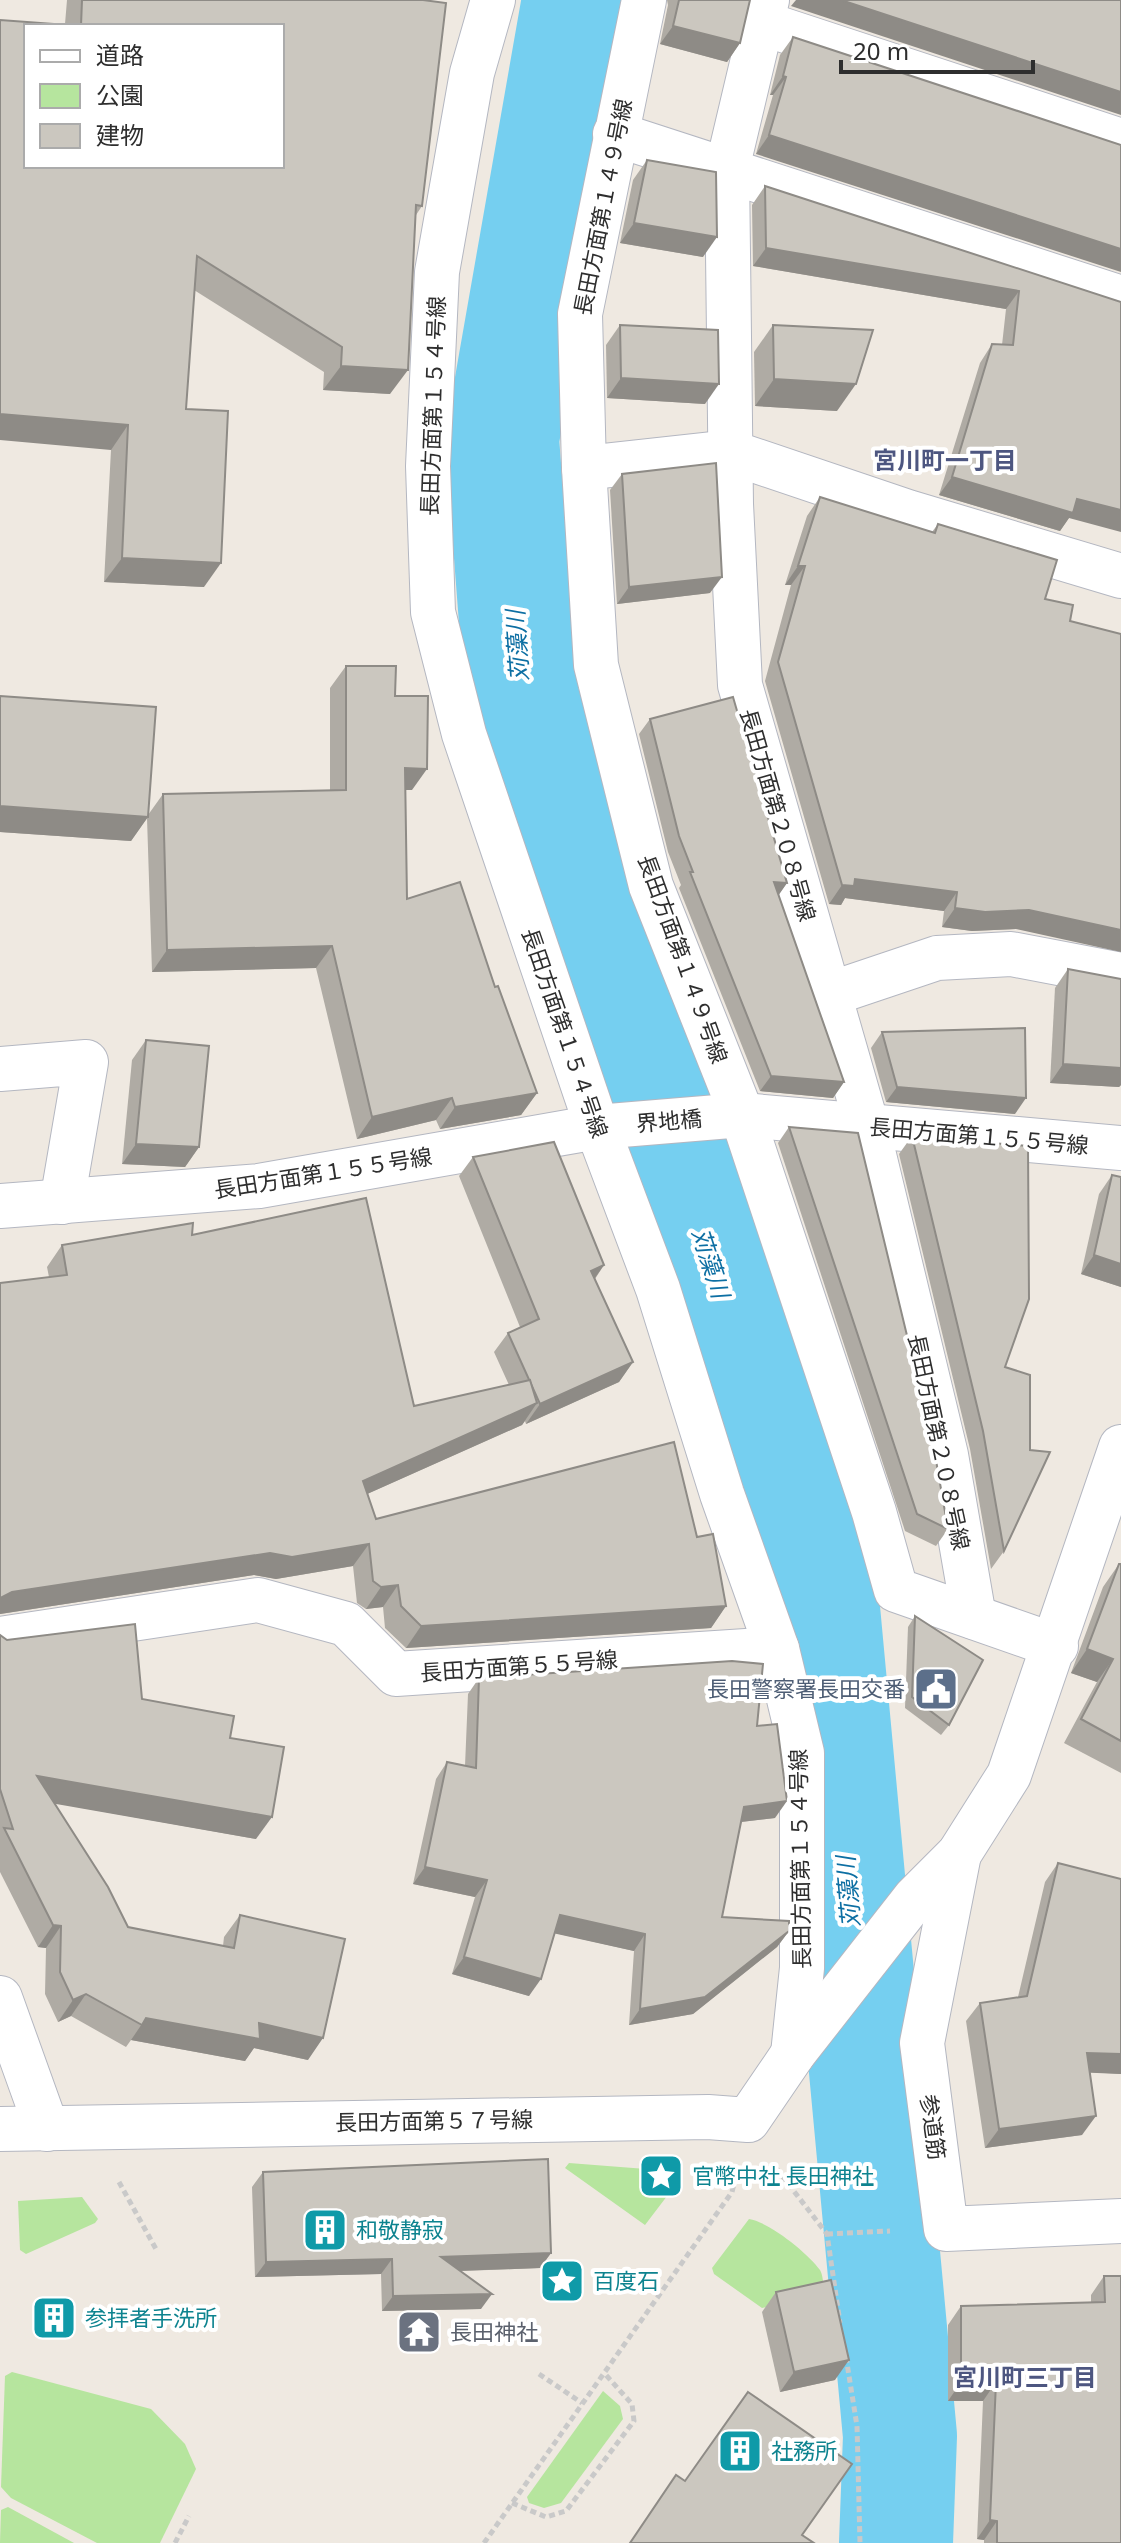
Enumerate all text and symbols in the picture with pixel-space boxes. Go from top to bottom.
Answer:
legend [24,24,284,168]
scale bar [841,24,1033,74]
text: 20 m [853,34,909,67]
text: 道路 [96,38,144,71]
text: 公園 [96,78,144,111]
street label: 長田方面第１４９号線 [566,96,638,318]
text: 建物 [96,118,144,151]
street label: 長田方面第１５４号線 [413,296,451,516]
district label: 宮川町一丁目 [873,443,1017,476]
water label: 苅藻川 [497,606,535,683]
street label: 長田方面第２０８号線 [734,705,824,925]
street label: 長田方面第１４９号線 [632,850,736,1067]
street label: 長田方面第１５４号線 [516,924,616,1142]
street label: 界地橋 [635,1102,703,1138]
street label: 長田方面第１５５号線 [868,1110,1090,1160]
street label: 長田方面第１５５号線 [212,1140,434,1204]
water label: 苅藻川 [685,1223,739,1305]
street label: 長田方面第２０８号線 [902,1331,978,1553]
street label: 長田方面第５５号線 [419,1643,619,1687]
public building icon: 長田警察署長田交番 [912,1665,960,1713]
place label: 長田警察署長田交番 [707,1673,905,1703]
street label: 長田方面第１５４号線 [782,1749,816,1969]
water label: 苅藻川 [828,1852,867,1929]
street label: 参道筋 [915,2092,953,2162]
street label: 長田方面第５７号線 [335,2103,533,2137]
place icon: 官幣中社 長田神社 [637,2152,685,2200]
place label: 官幣中社 長田神社 [692,2160,874,2190]
building icon: 和敬静寂 [301,2206,349,2254]
place label: 和敬静寂 [356,2214,444,2244]
place icon: 百度石 [538,2257,586,2305]
place label: 百度石 [593,2265,659,2295]
building icon: 参拝者手洗所 [30,2294,78,2342]
place label: 参拝者手洗所 [85,2302,217,2332]
temple icon: 長田神社 [395,2308,443,2356]
place label: 長田神社 [450,2316,538,2346]
district label: 宮川町三丁目 [953,2360,1097,2393]
building icon: 社務所 [716,2427,764,2475]
place label: 社務所 [771,2435,837,2465]

